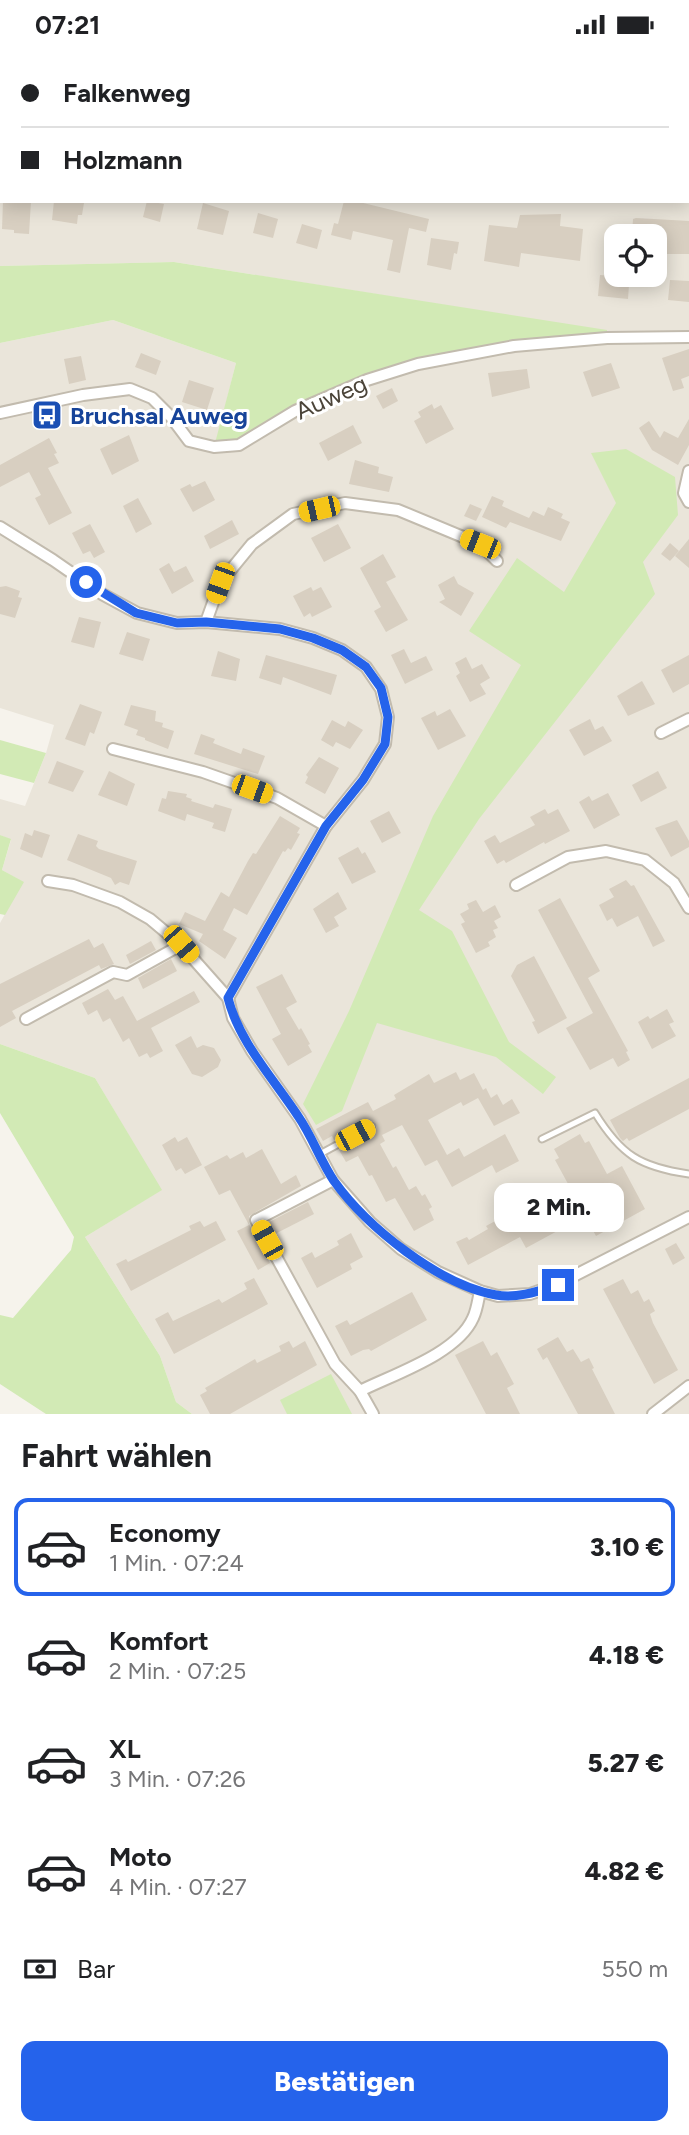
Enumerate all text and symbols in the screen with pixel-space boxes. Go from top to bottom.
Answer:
text: 07:21 [35,9,100,41]
text: Falkenweg [63,77,191,109]
text: Holzmann [63,144,182,176]
map controls [604,224,667,287]
button: locate [604,224,667,287]
street label: Auweg [291,368,371,426]
bus stop icon: Bruchsal Auweg [30,398,64,432]
place label: Bruchsal Auweg [70,401,248,430]
car [297,494,342,524]
car [457,526,504,562]
car [203,560,238,606]
route start [70,566,102,598]
car [229,772,276,806]
car [160,921,203,967]
car [332,1116,379,1154]
callout: 2 Min. [493,1183,623,1233]
text: 2 Min. [527,1193,591,1221]
car [248,1217,287,1263]
route end [542,1269,574,1301]
text: Fahrt wählen [21,1437,212,1475]
icon: car [25,1516,88,1579]
text: Economy [109,1517,221,1549]
text: 3.10 € [590,1531,664,1563]
text: 1 Min. · 07:24 [109,1549,244,1577]
icon: car [25,1624,88,1687]
text: Komfort [109,1625,209,1657]
text: 4.18 € [589,1639,664,1671]
text: 2 Min. · 07:25 [109,1657,246,1685]
icon: car [25,1732,88,1795]
text: XL [109,1733,141,1765]
text: 5.27 € [587,1747,664,1779]
text: 3 Min. · 07:26 [109,1765,246,1793]
icon: car [25,1840,88,1903]
text: Moto [109,1841,172,1873]
text: 4.82 € [585,1855,664,1887]
text: 4 Min. · 07:27 [109,1873,247,1901]
icon: cash [21,1950,59,1988]
text: Bar [77,1953,115,1985]
text: 550 m [602,1955,668,1983]
button: Bestätigen [21,2041,668,2121]

